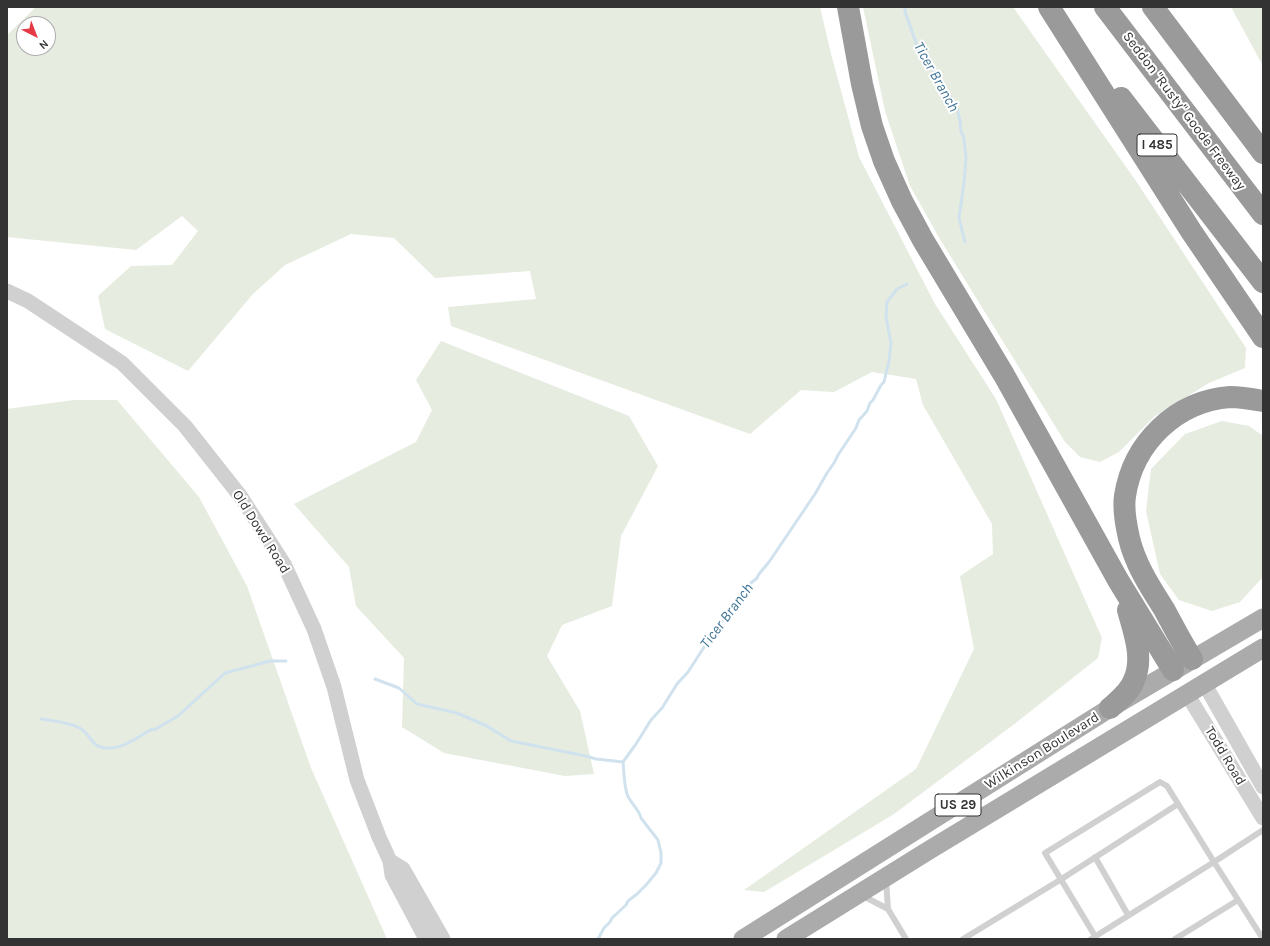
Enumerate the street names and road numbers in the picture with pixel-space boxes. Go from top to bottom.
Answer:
street label: Seddon "Rusty" Goode Freeway [1119,28,1249,194]
road number: I 485 [1137,134,1177,156]
street label: Old Dowd Road [229,487,293,577]
street label: Wilkinson Boulevard [982,709,1102,793]
street label: Todd Road [1201,724,1249,788]
road number: US 29 [935,794,981,816]

